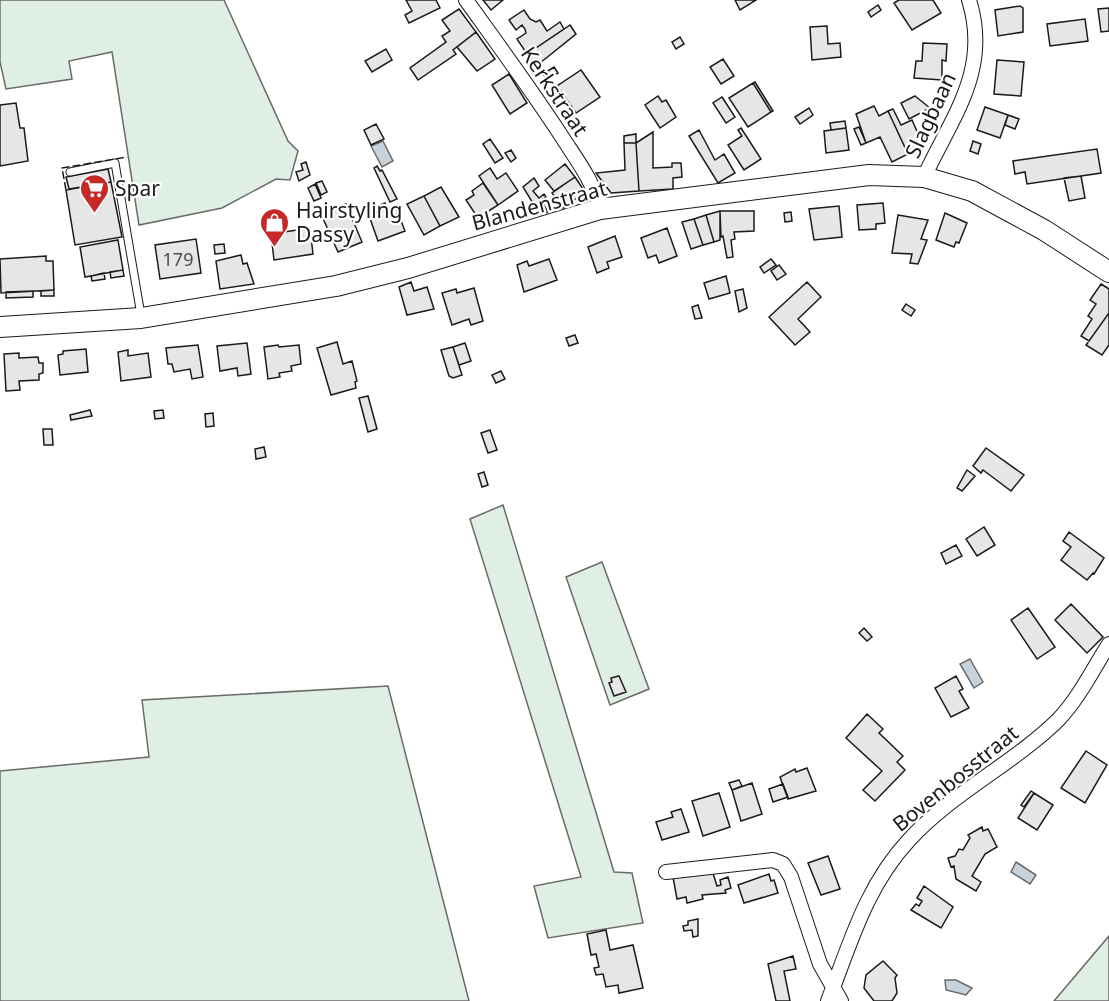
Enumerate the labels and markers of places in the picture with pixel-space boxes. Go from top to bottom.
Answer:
supermarket icon: Spar [78,172,110,214]
place label: Spar [115,174,160,202]
place label: Hairstyling Dassy [296,196,403,248]
shop icon: Hairstyling Dassy [259,206,291,248]

